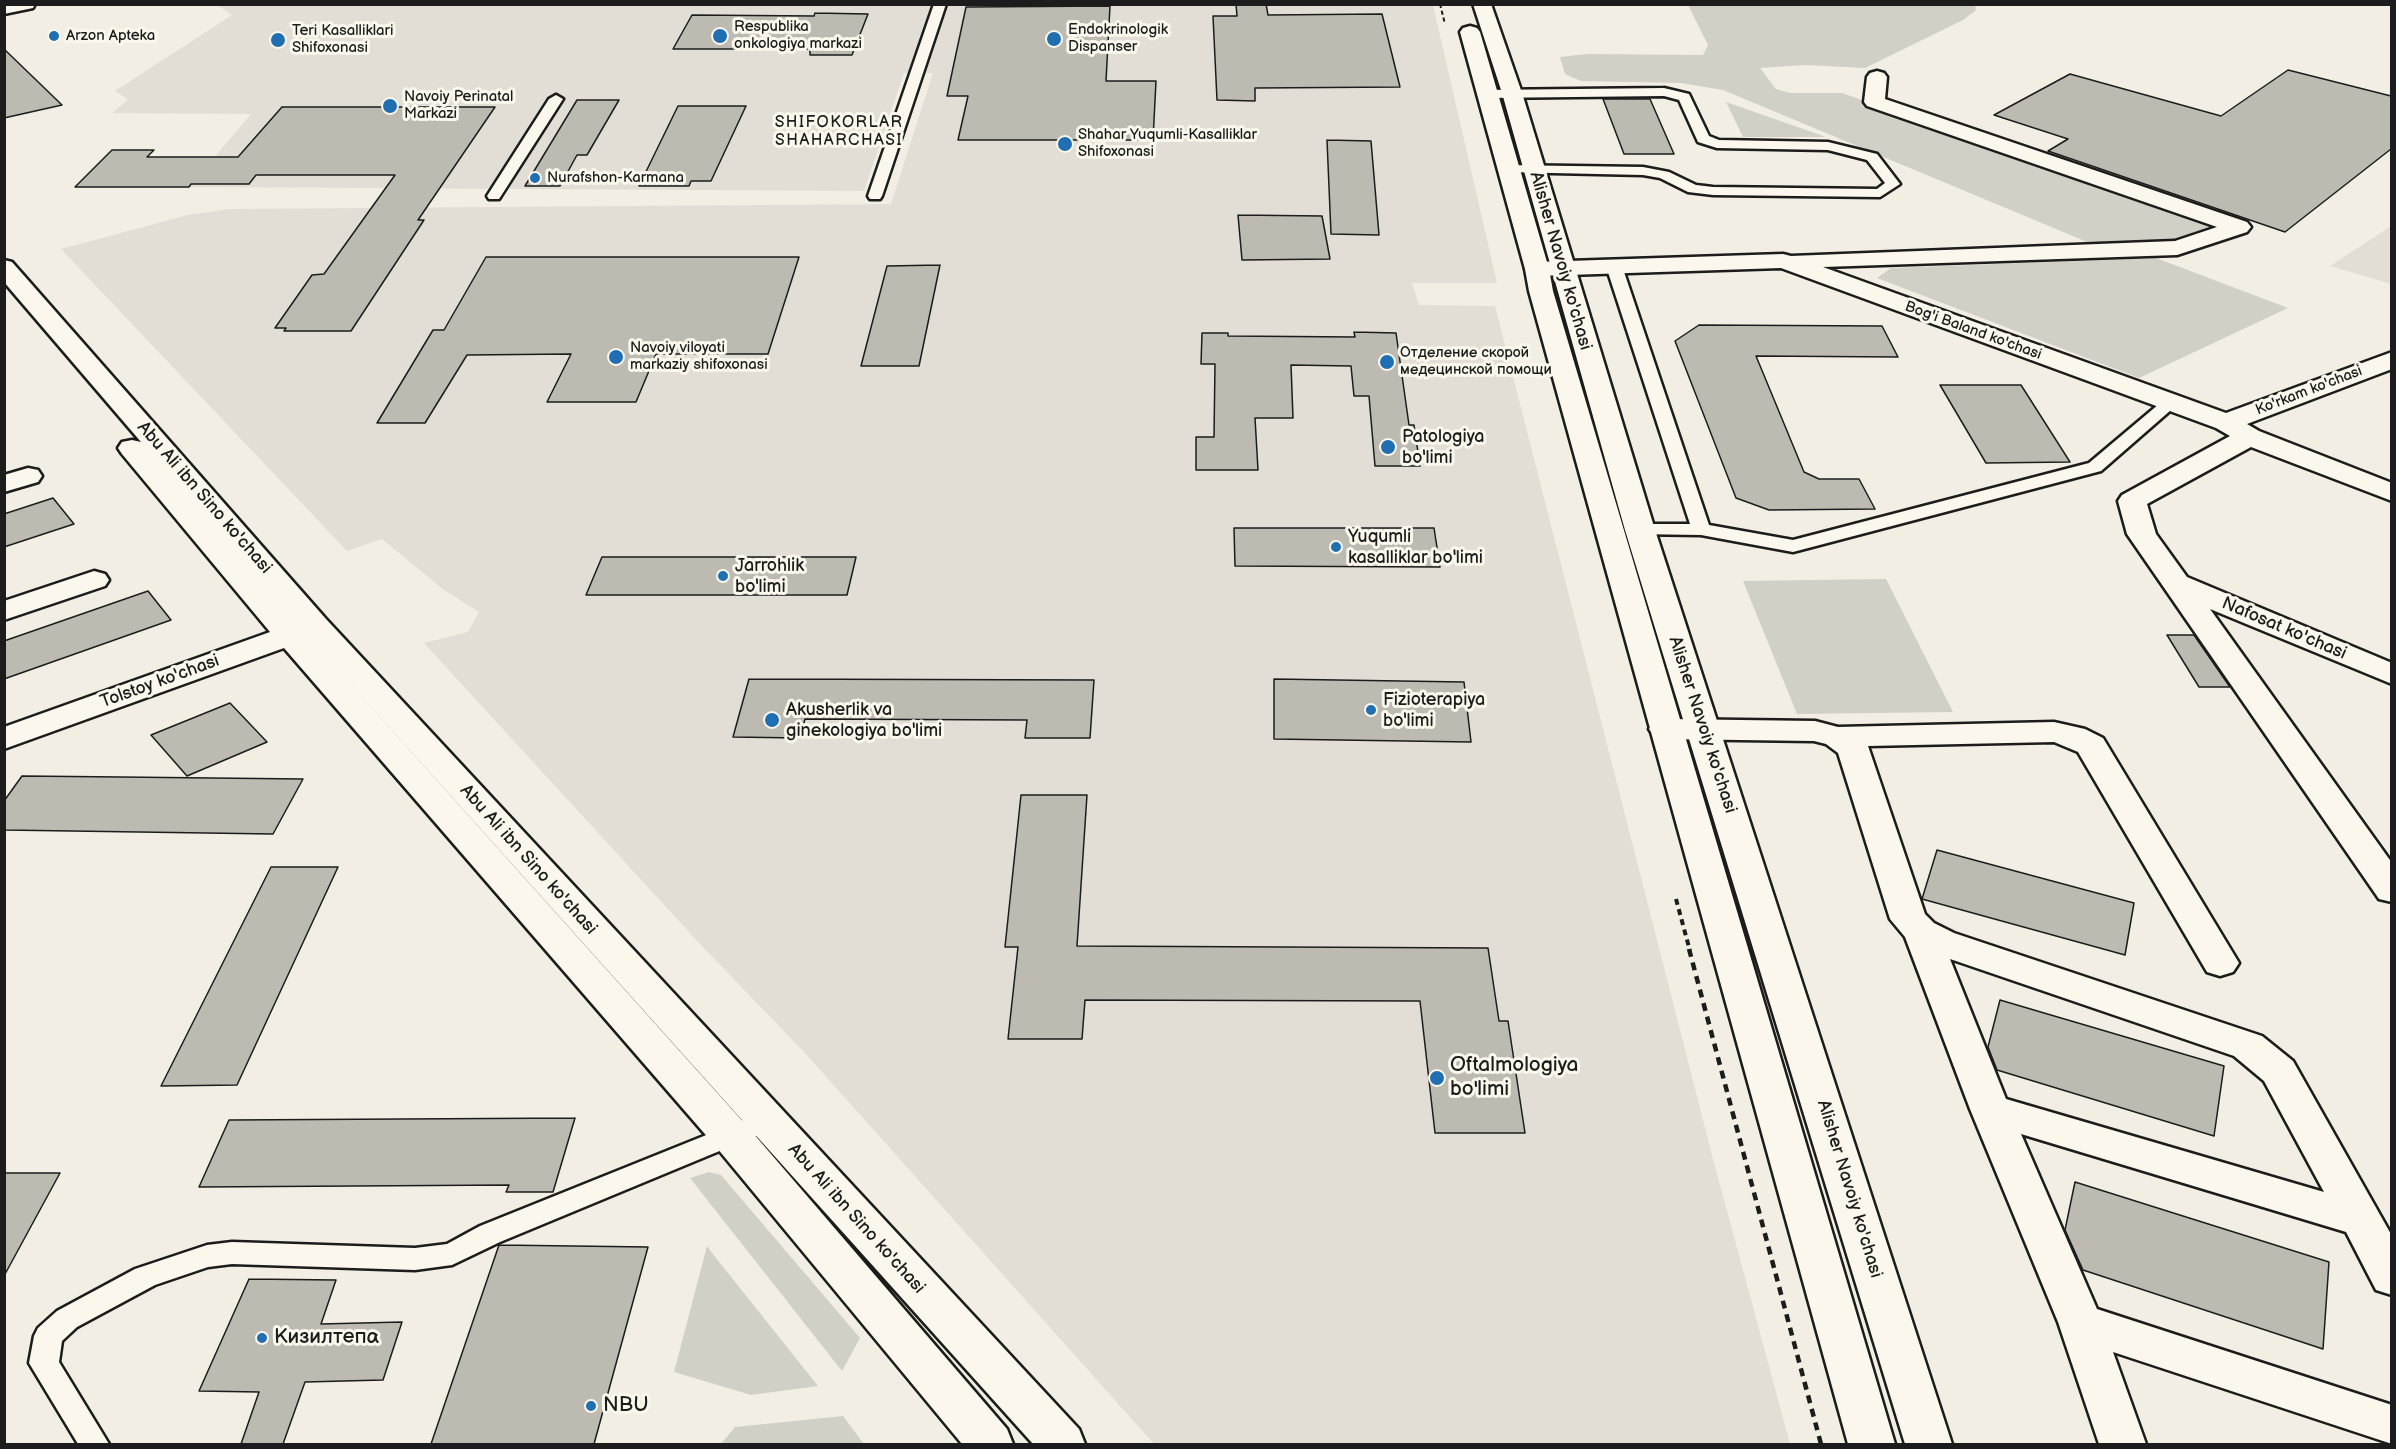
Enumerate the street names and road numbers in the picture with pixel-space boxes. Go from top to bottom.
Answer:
street label: Alisher Navoiy ko'chasi [1524,169,1596,353]
street label: Bog'i Baland ko'chasi [1902,298,2044,364]
street label: Ko'rkam ko'chasi [2253,362,2365,420]
street label: Abu Ali ibn Sino ko'chasi [132,417,276,579]
street label: Nafosat ko'chasi [2218,593,2350,665]
street label: Alisher Navoiy ko'chasi [1663,634,1741,816]
street label: Tolstoy ko'chasi [98,650,222,714]
street label: Abu Ali ibn Sino ko'chasi [455,780,601,940]
street label: Alisher Navoiy ko'chasi [1812,1097,1886,1281]
street label: Abu Ali ibn Sino ko'chasi [783,1139,929,1299]

